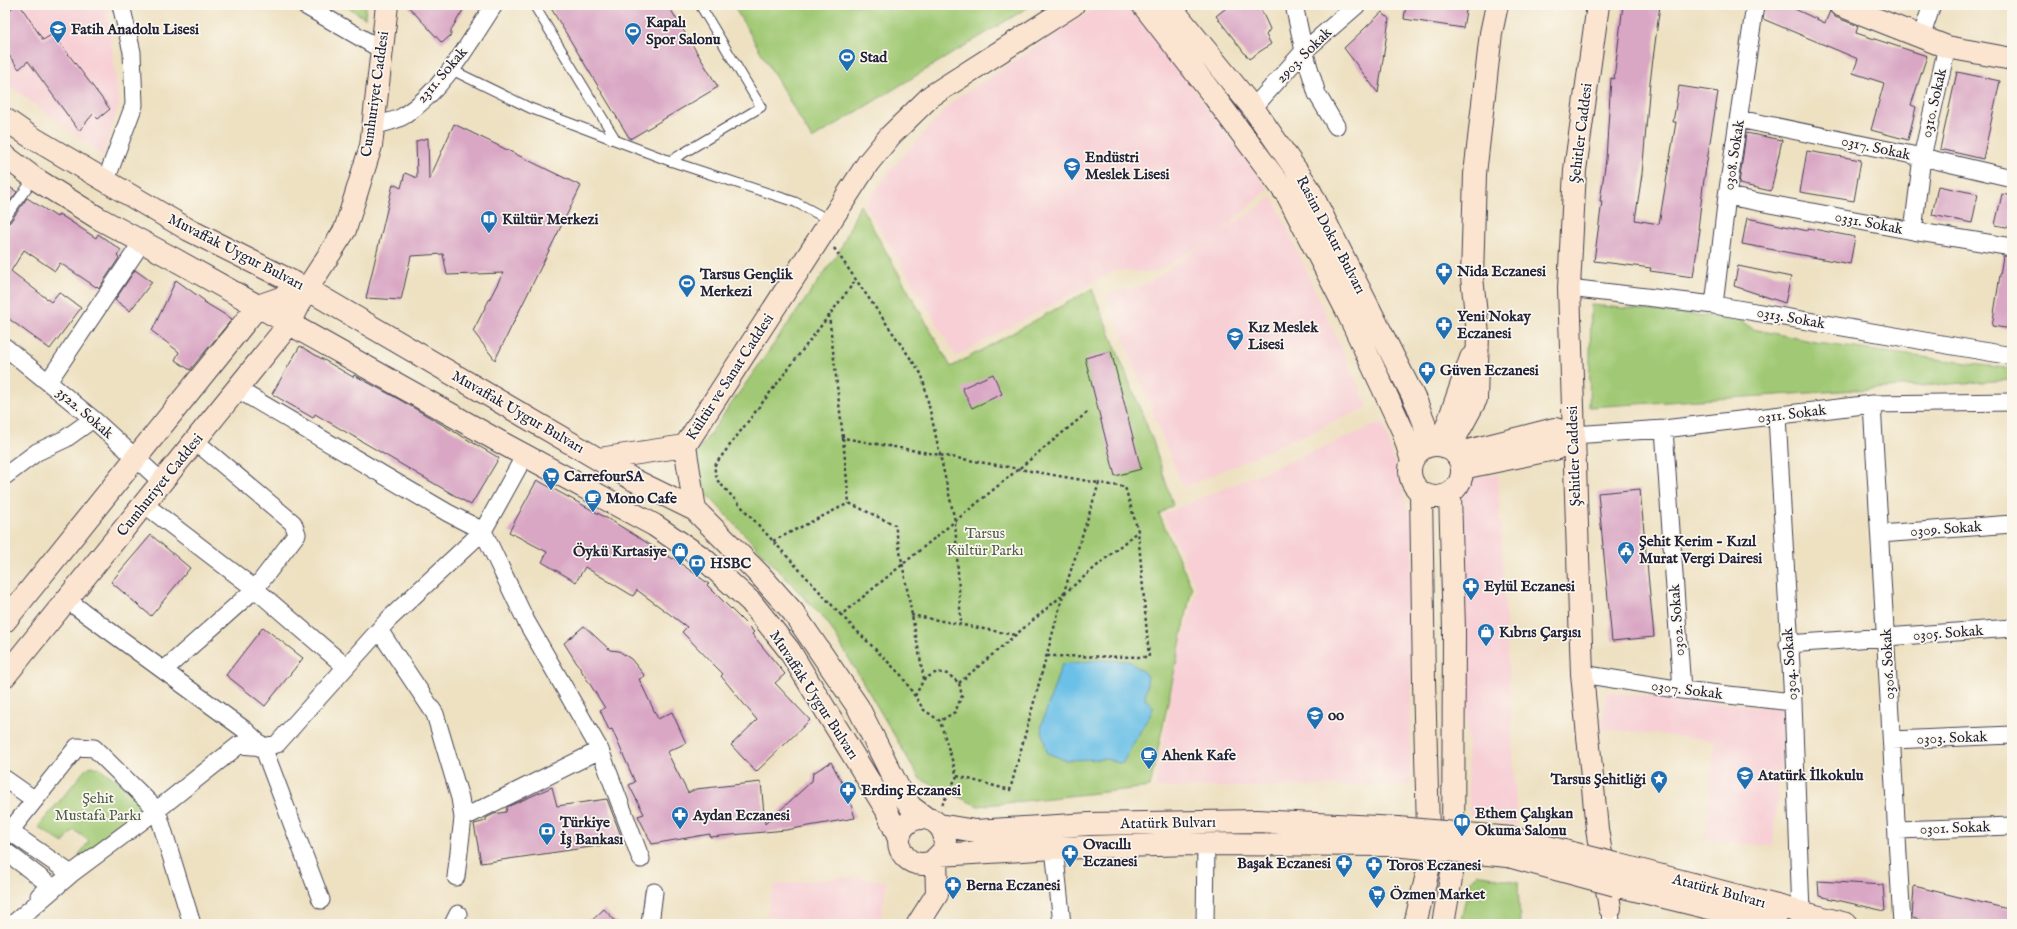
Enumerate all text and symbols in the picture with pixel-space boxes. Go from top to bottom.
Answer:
place label: Kapalı Spor Salonu [646,13,721,49]
school or university icon: Fatih Anadolu Lisesi [48,19,68,44]
place label: Fatih Anadolu Lisesi [71,20,199,39]
sports icon: Kapalı Spor Salonu [623,21,643,46]
street label: 2903. Sokak [1272,22,1337,87]
street label: Cumhuriyet Caddesi [357,30,393,158]
street label: 2311. Sokak [412,42,472,107]
sports icon: Stad [837,47,857,72]
place label: Stad [860,48,888,67]
street label: 0310. Sokak [1917,66,1951,140]
street label: Şehitler Caddesi [1565,82,1597,184]
street label: 0308. Sokak [1719,118,1749,192]
street label: 0317. Sokak [1840,131,1913,165]
place label: Endüstri Meslek Lisesi [1085,148,1169,184]
school or university icon: Endüstri Meslek Lisesi [1062,156,1082,181]
street label: Rasim Dokur Bulvarı [1292,173,1370,297]
street label: 0331. Sokak [1833,207,1906,239]
street label: Muvaffak Uygur Bulvarı [165,209,307,295]
library icon: Kültür Merkezi [479,209,499,234]
place label: Kültür Merkezi [502,210,598,229]
pharmacy icon: Nida Eczanesi [1434,261,1454,286]
place label: Nida Eczanesi [1456,262,1546,281]
place label: Tarsus Gençlik Merkezi [699,265,794,301]
sports icon: Tarsus Gençlik Merkezi [677,273,697,298]
street label: 0313. Sokak [1755,303,1828,334]
place label: Yeni Nokay Eczanesi [1457,307,1531,343]
street label: Kültür ve Sanat Caddesi [682,310,778,444]
pharmacy icon: Yeni Nokay Eczanesi [1434,315,1454,340]
place label: Kız Meslek Lisesi [1248,318,1319,354]
school or university icon: Kız Meslek Lisesi [1225,326,1245,351]
pharmacy icon: Güven Eczanesi [1417,360,1437,385]
place label: Güven Eczanesi [1440,361,1539,380]
street label: Muvaffak Uygur Bulvarı [448,366,588,458]
street label: 3522. Sokak [52,383,118,444]
street label: 0311. Sokak [1757,400,1828,428]
street label: Şehitler Caddesi [1563,405,1585,507]
street label: Cumhuriyet Caddesi [113,430,207,540]
supermarket icon: CarrefourSA [541,466,561,491]
place label: CarrefourSA [564,467,644,486]
cafe icon: Mono Cafe [583,488,603,513]
place label: Mono Cafe [606,489,677,508]
street label: 0309. Sokak [1910,517,1983,541]
park label: Tarsus Kültür Parkı [947,524,1023,560]
place label: Şehit Kerim - Kızıl Murat Vergi Dairesi [1639,532,1762,568]
public building icon: Şehit Kerim - Kızıl Murat Vergi Dairesi [1616,540,1636,565]
shop icon: Öykü Kırtasiye [670,541,690,566]
place label: Öykü Kırtasiye [573,542,667,561]
bank icon: HSBC [687,553,707,578]
place label: HSBC [710,554,751,573]
pharmacy icon: Eylül Eczanesi [1461,576,1481,601]
place label: Eylül Eczanesi [1484,577,1575,596]
street label: 0302. Sokak [1665,582,1689,657]
street label: 0305. Sokak [1912,621,1985,645]
shop icon: Kıbrıs Çarşısı [1476,622,1496,647]
place label: Kıbrıs Çarşısı [1499,623,1581,642]
street label: 0304. Sokak [1778,626,1802,701]
street label: Muvaffak Uygur Bulvarı [765,627,863,763]
street label: 0306. Sokak [1877,627,1899,700]
street label: 0307. Sokak [1650,676,1725,704]
school or university icon: oo [1305,705,1325,730]
place label: oo [1328,706,1344,725]
street label: 0303. Sokak [1916,727,1989,749]
cafe icon: Ahenk Kafe [1139,745,1159,770]
place label: Ahenk Kafe [1161,746,1236,765]
school or university icon: Atatürk İlkokulu [1735,765,1755,790]
place label: Atatürk İlkokulu [1757,766,1864,785]
place icon: Tarsus Şehitliği [1649,769,1669,794]
place label: Tarsus Şehitliği [1550,770,1646,789]
pharmacy icon: Erdinç Eczanesi [838,780,858,805]
place label: Erdinç Eczanesi [861,781,961,800]
park label: Şehit Mustafa Parkı [55,789,141,825]
place label: Ethem Çalışkan Okuma Salonu [1475,804,1573,840]
pharmacy icon: Aydan Eczanesi [670,805,690,830]
place label: Aydan Eczanesi [692,806,790,825]
library icon: Ethem Çalışkan Okuma Salonu [1452,812,1472,837]
place label: Türkiye İş Bankası [559,813,623,849]
street label: Atatürk Bulvarı [1119,813,1216,833]
street label: 0301. Sokak [1919,817,1992,839]
bank icon: Türkiye İş Bankası [537,821,557,846]
place label: Ovacıllı Eczanesi [1083,835,1137,871]
pharmacy icon: Ovacıllı Eczanesi [1060,843,1080,868]
pharmacy icon: Başak Eczanesi [1334,853,1354,878]
place label: Başak Eczanesi [1237,854,1331,873]
pharmacy icon: Toros Eczanesi [1364,855,1384,880]
place label: Toros Eczanesi [1386,856,1481,875]
street label: Atatürk Bulvarı [1669,869,1768,913]
pharmacy icon: Berna Eczanesi [943,875,963,900]
place label: Berna Eczanesi [966,876,1060,895]
supermarket icon: Özmen Market [1367,884,1387,909]
place label: Özmen Market [1390,885,1486,904]

